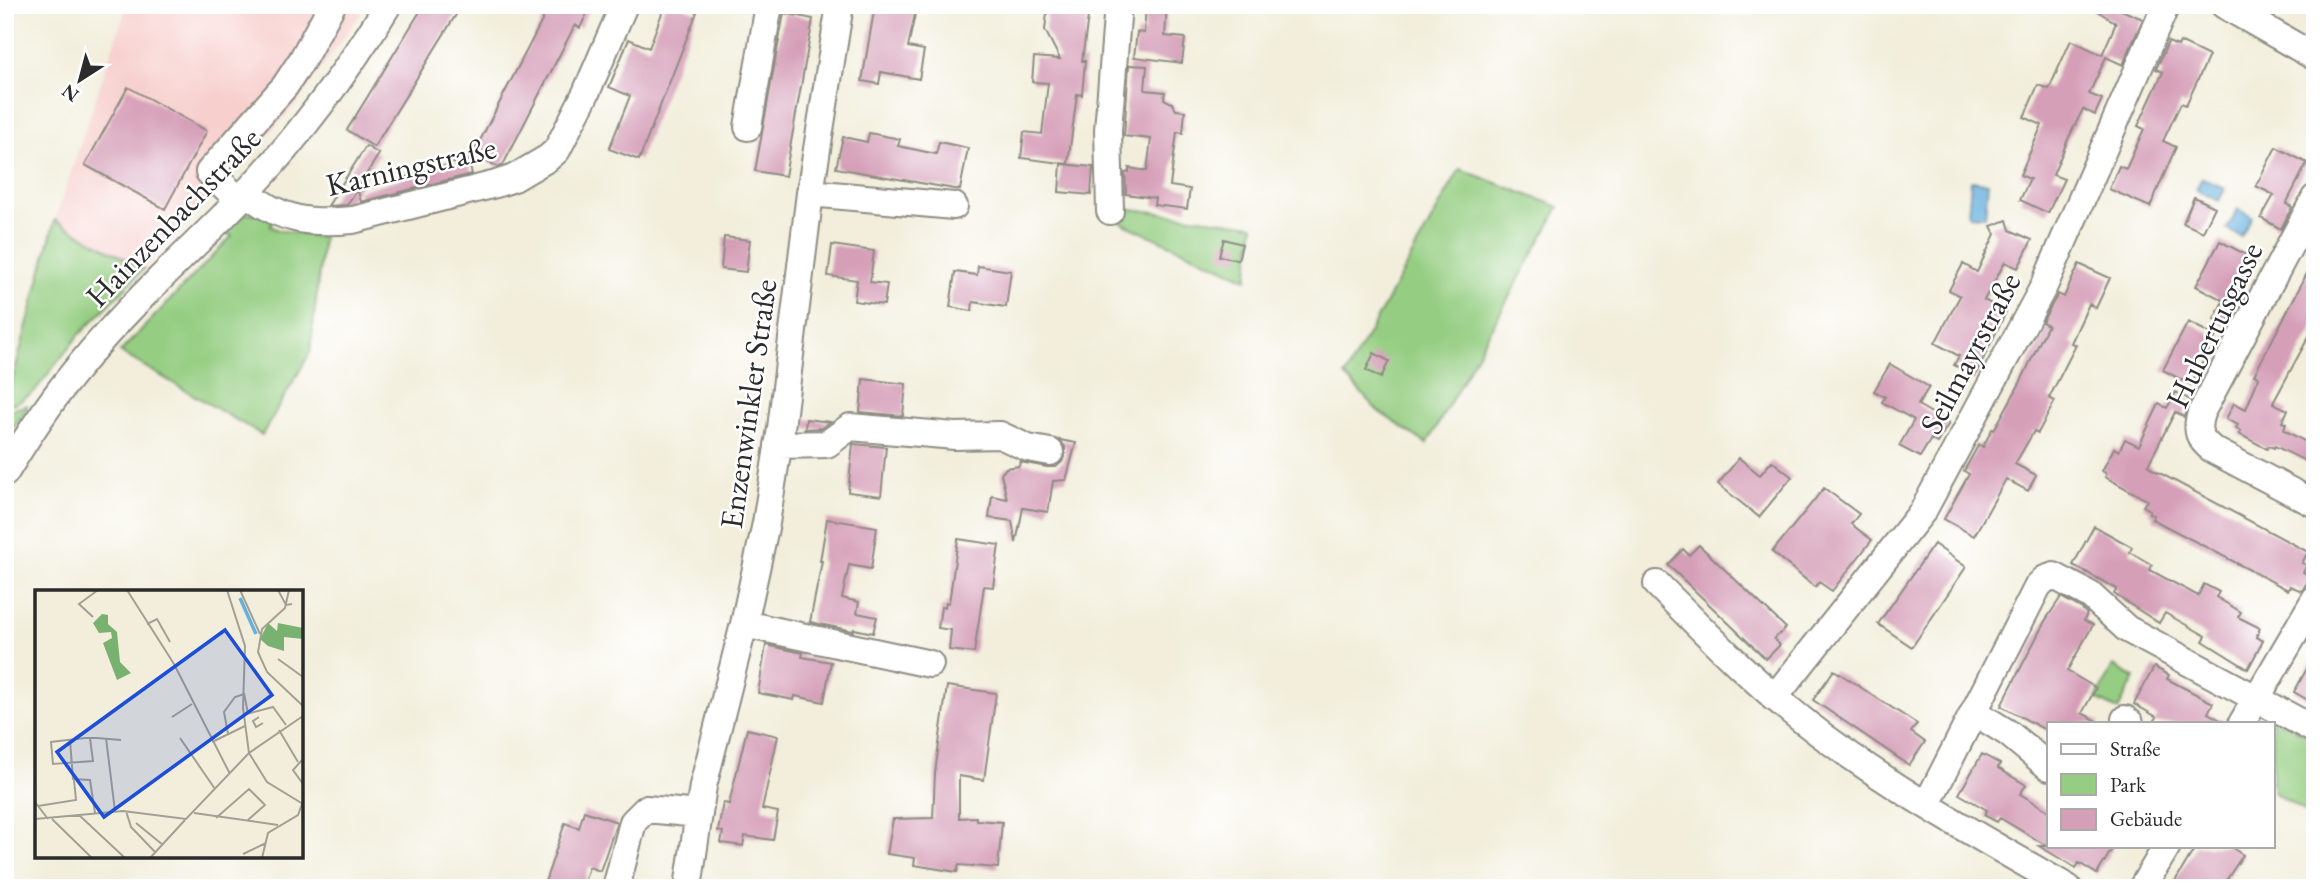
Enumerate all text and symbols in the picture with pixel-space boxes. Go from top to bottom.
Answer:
north arrow [46,46,116,116]
text: N [56,78,84,108]
street label: Hainzenbachstraße [76,118,270,316]
street label: Karningstraße [322,126,500,206]
street label: Hubertusgasse [2156,235,2272,415]
street label: Seilmayrstraße [1910,265,2030,441]
street label: Enzenwinkler Straße [710,277,786,531]
inset map [35,590,303,858]
legend [2047,722,2274,848]
text: Straße [2110,735,2161,762]
text: Park [2110,771,2147,798]
text: Gebäude [2110,805,2182,832]

